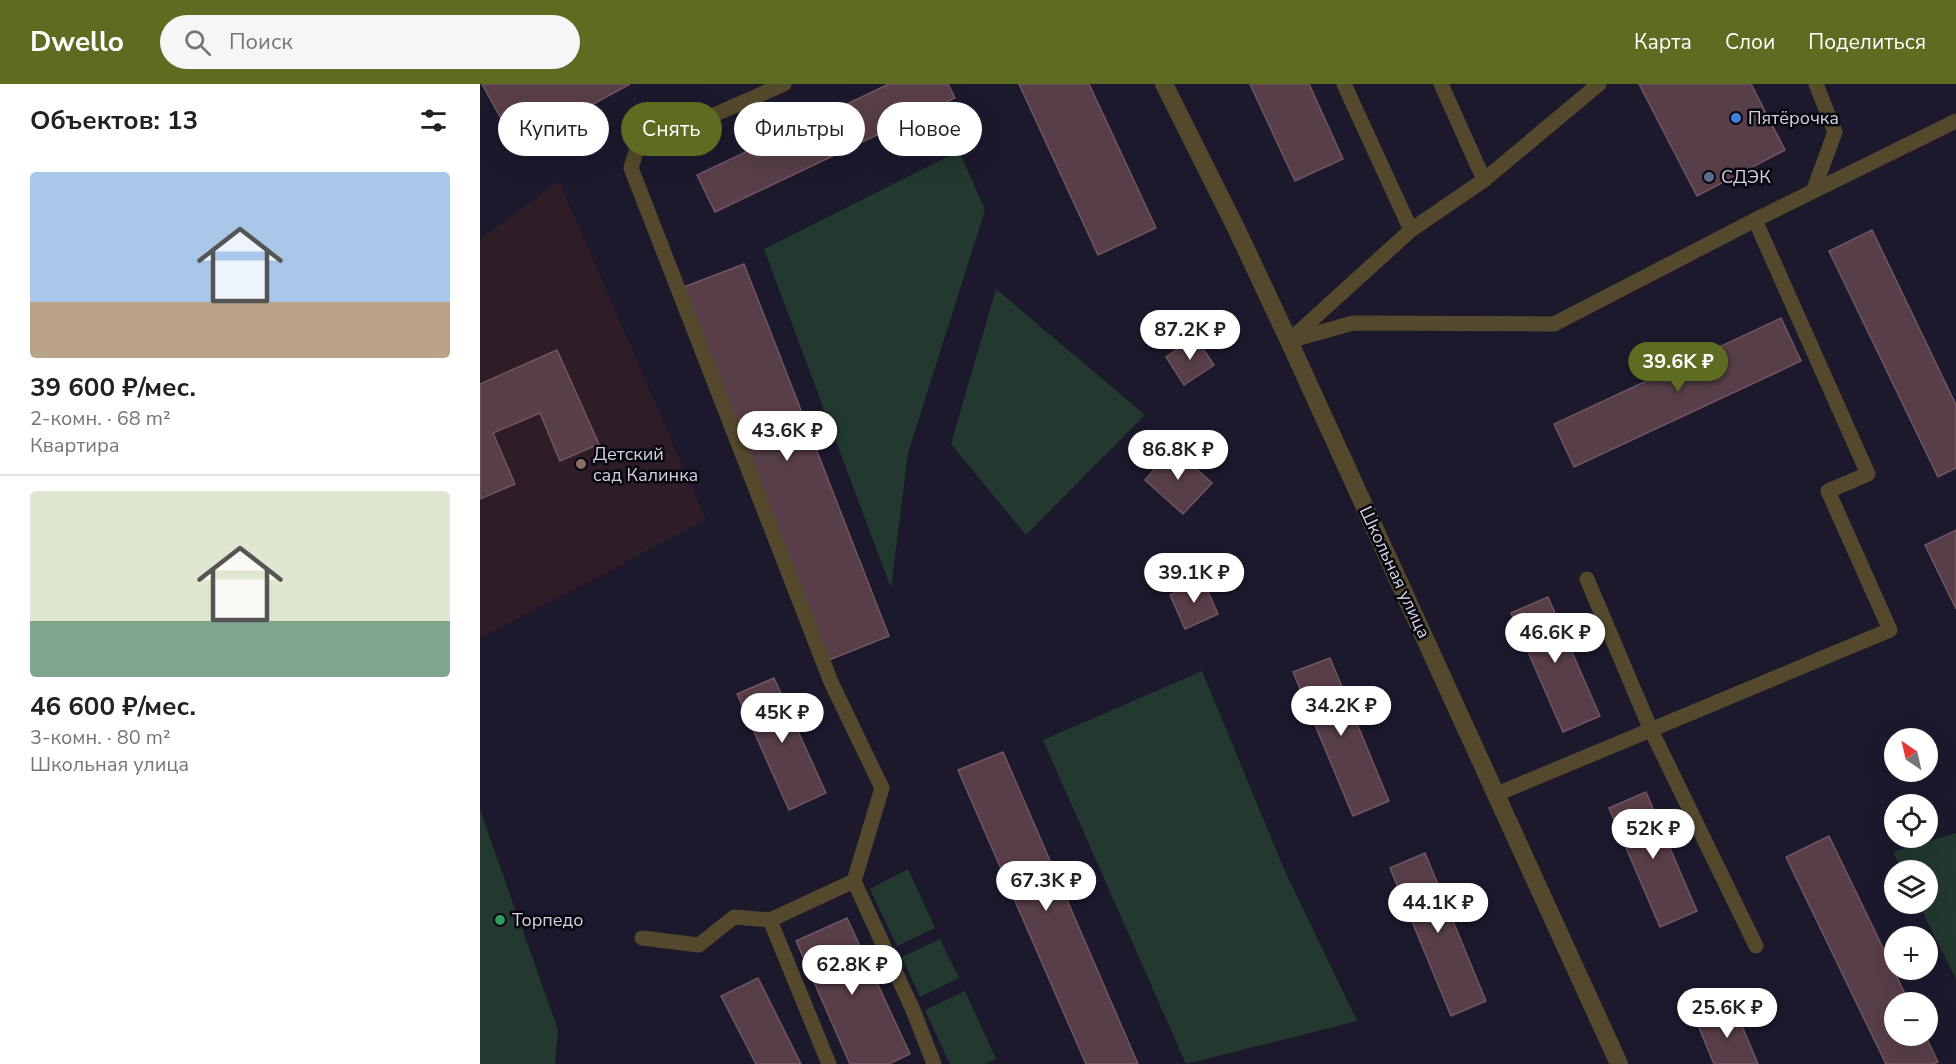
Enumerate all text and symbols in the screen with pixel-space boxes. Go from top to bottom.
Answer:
search box [160,15,580,69]
text: Dwello [30,23,124,61]
icon: search [181,26,214,59]
text: Поиск [229,27,293,57]
text: Карта [1634,28,1692,56]
text: Слои [1725,28,1775,56]
text: Поделиться [1808,28,1926,56]
chip: Купить [498,102,609,156]
chip: Снять [621,102,722,156]
chip: Фильтры [734,102,865,156]
chip: Новое [877,102,982,156]
text: Объектов: 13 [30,103,198,138]
icon: filters [417,104,450,137]
place label: Пятёрочка [1748,106,1839,130]
marker: Пятёрочка [1729,111,1743,125]
place label: СДЭК [1721,165,1771,189]
marker: СДЭК [1702,170,1716,184]
icon: home [186,211,294,319]
pin: 87.2K ₽ [1135,310,1245,361]
text: 87.2K ₽ [1154,316,1226,343]
pin: 39.6K ₽ [1623,342,1733,393]
text: 39.6K ₽ [1642,348,1714,375]
text: 39 600 ₽/мес. [30,370,196,405]
text: 2-комн. · 68 m² [30,405,171,432]
pin: 43.6K ₽ [732,411,842,462]
text: 43.6K ₽ [751,417,823,444]
pin: 86.8K ₽ [1123,430,1233,481]
text: Квартира [30,432,120,459]
text: 86.8K ₽ [1142,436,1214,463]
place label: Детский сад Калинка [593,442,698,487]
marker: Детский сад Калинка [574,457,588,471]
street label: Школьная улица [1354,502,1436,642]
icon: home [186,530,294,638]
pin: 39.1K ₽ [1139,553,1249,604]
text: 39.1K ₽ [1158,559,1230,586]
pin: 46.6K ₽ [1500,613,1610,664]
text: 46.6K ₽ [1519,619,1591,646]
pin: 34.2K ₽ [1286,686,1396,737]
text: 46 600 ₽/мес. [30,689,196,724]
text: 34.2K ₽ [1305,692,1377,719]
pin: 45K ₽ [740,693,824,744]
text: 45K ₽ [755,699,809,726]
text: 3-комн. · 80 m² [30,724,171,751]
north arrow [1884,728,1938,782]
map controls [1884,728,1938,1046]
text: Школьная улица [30,751,189,778]
button: locate [1884,794,1938,848]
pin: 52K ₽ [1611,809,1695,860]
text: 52K ₽ [1626,815,1680,842]
button: layers [1884,860,1938,914]
pin: 67.3K ₽ [991,861,1101,912]
text: 67.3K ₽ [1010,867,1082,894]
pin: 44.1K ₽ [1383,883,1493,934]
text: 44.1K ₽ [1402,889,1474,916]
place label: Торпедо [512,908,583,932]
marker: Торпедо [493,913,507,927]
button: + [1884,926,1938,980]
pin: 62.8K ₽ [797,945,907,996]
text: 62.8K ₽ [816,951,888,978]
pin: 25.6K ₽ [1672,988,1782,1039]
button: − [1884,992,1938,1046]
text: 25.6K ₽ [1691,994,1763,1021]

